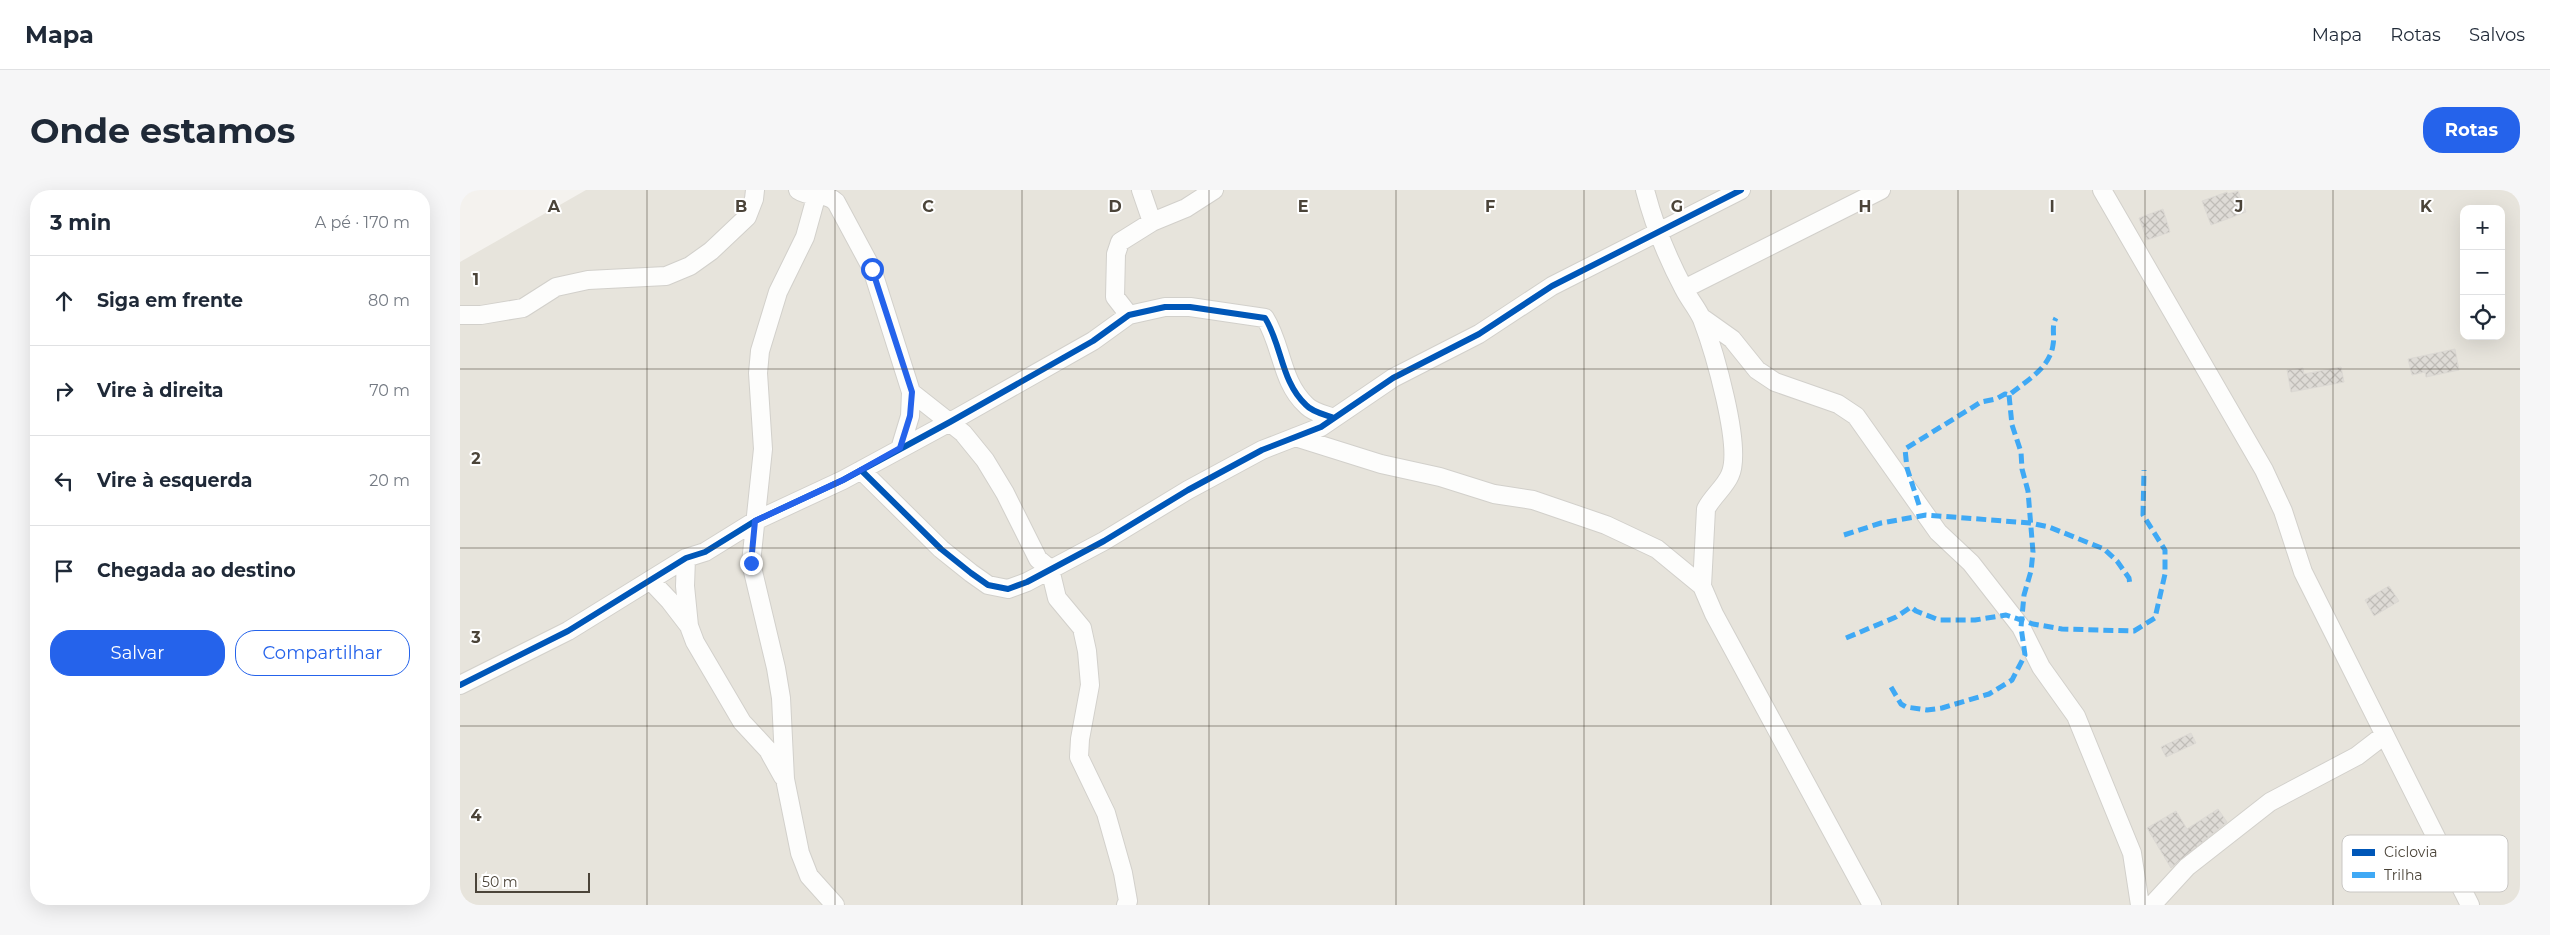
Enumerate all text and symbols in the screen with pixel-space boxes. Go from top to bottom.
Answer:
text: Mapa [25,20,94,49]
text: Mapa [2312,24,2362,46]
text: Rotas [2390,24,2441,46]
text: Salvos [2469,24,2525,46]
button: Rotas [2423,107,2520,153]
text: Onde estamos [30,109,295,152]
text: A [547,197,561,216]
text: B [735,197,747,216]
text: C [922,197,934,216]
text: D [1108,197,1122,216]
text: E [1298,197,1308,216]
text: F [1485,197,1495,216]
text: G [1671,197,1683,216]
text: H [1859,197,1871,216]
text: I [2049,197,2055,216]
text: J [2234,197,2243,216]
text: K [2420,197,2433,216]
map controls [2460,205,2505,340]
button: + [2460,205,2505,250]
text: 3 min [50,210,111,235]
text: A pé · 170 m [315,213,410,232]
button: − [2460,250,2505,295]
route start [861,258,884,281]
text: 1 [473,270,479,289]
icon: ahead [50,287,78,315]
text: Siga em frente [97,289,243,312]
text: 80 m [368,291,410,310]
button: locate [2460,295,2505,340]
icon: right [50,377,78,405]
text: Vire à direita [97,379,224,402]
text: 70 m [369,381,410,400]
text: 2 [471,449,481,468]
icon: left [50,467,78,495]
text: Vire à esquerda [97,469,252,492]
text: 20 m [369,471,410,490]
route end [740,552,763,575]
icon: arrive [50,557,78,585]
text: Chegada ao destino [97,559,296,582]
text: 3 [470,628,481,647]
button: Salvar [50,630,225,676]
button: Compartilhar [235,630,410,676]
text: 4 [470,806,482,825]
legend [2342,835,2508,892]
text: Ciclovia [2384,843,2437,861]
text: Trilha [2384,866,2423,884]
scale bar [475,870,590,893]
text: 50 m [482,873,518,891]

